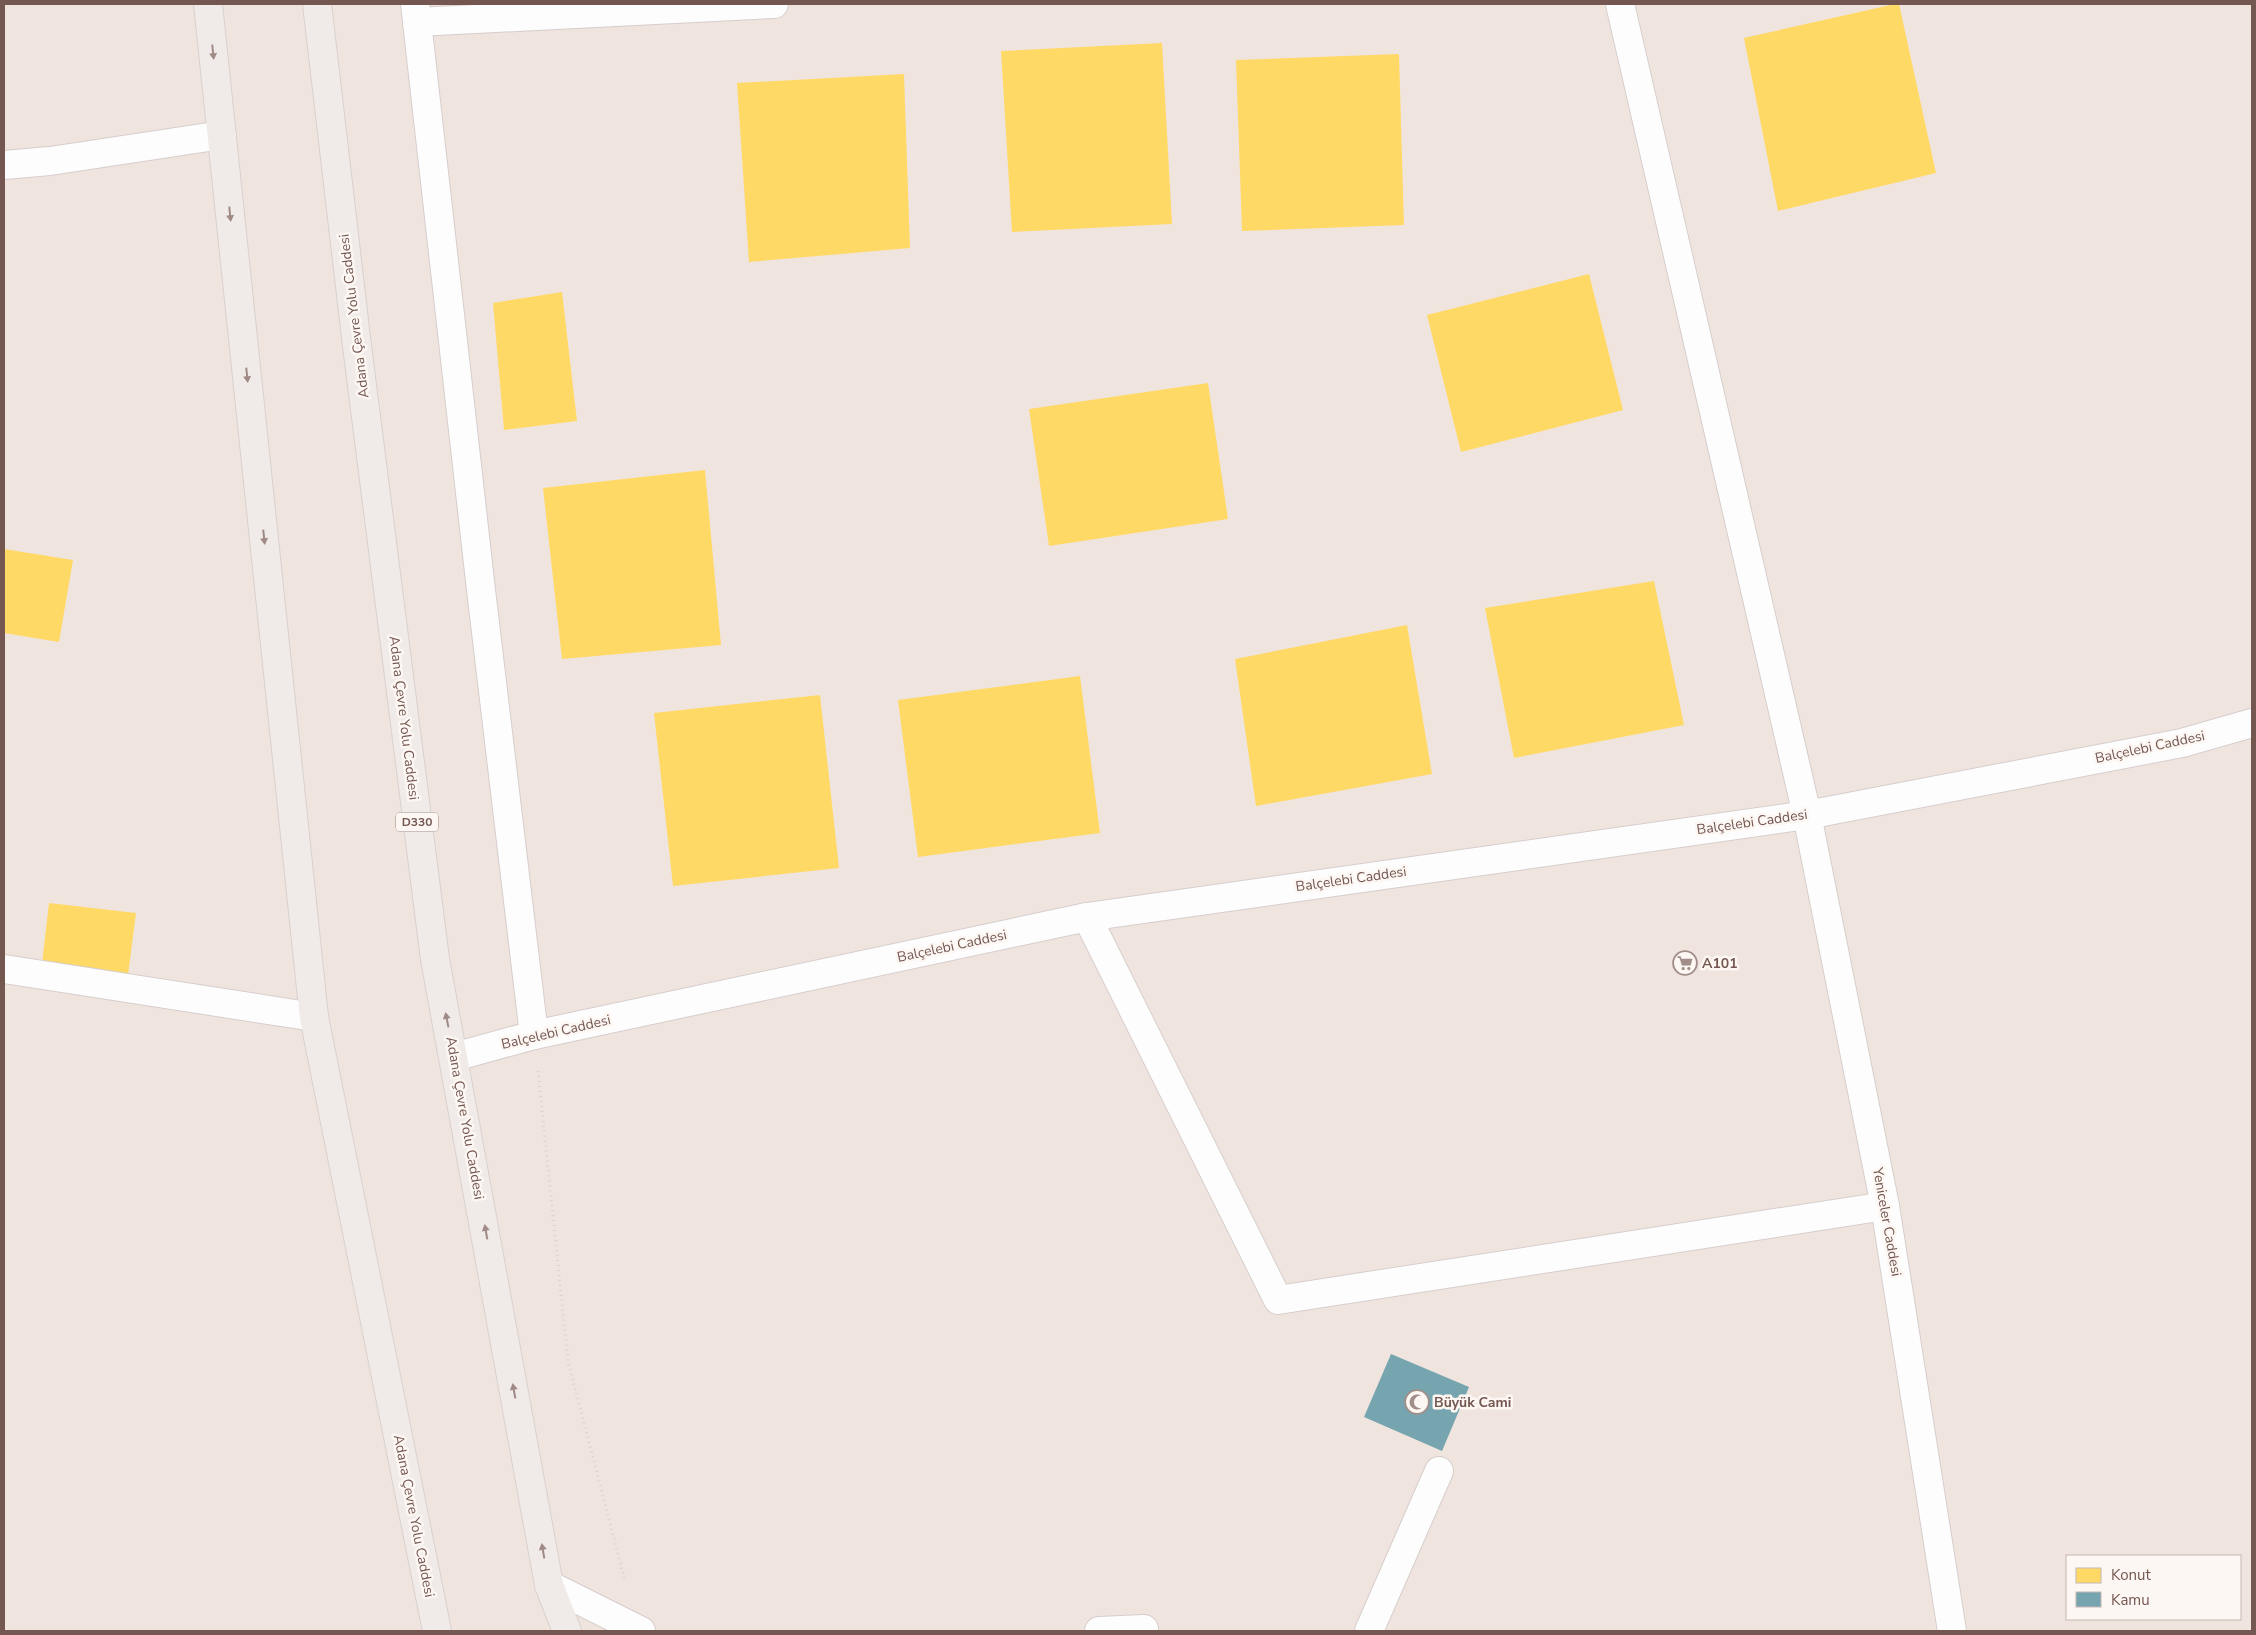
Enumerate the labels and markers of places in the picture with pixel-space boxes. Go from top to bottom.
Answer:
supermarket icon: A101 [1672,950,1698,976]
place label: A101 [1702,954,1738,973]
mosque icon: Büyük Cami [1404,1389,1430,1415]
place label: Büyük Cami [1434,1393,1511,1412]

